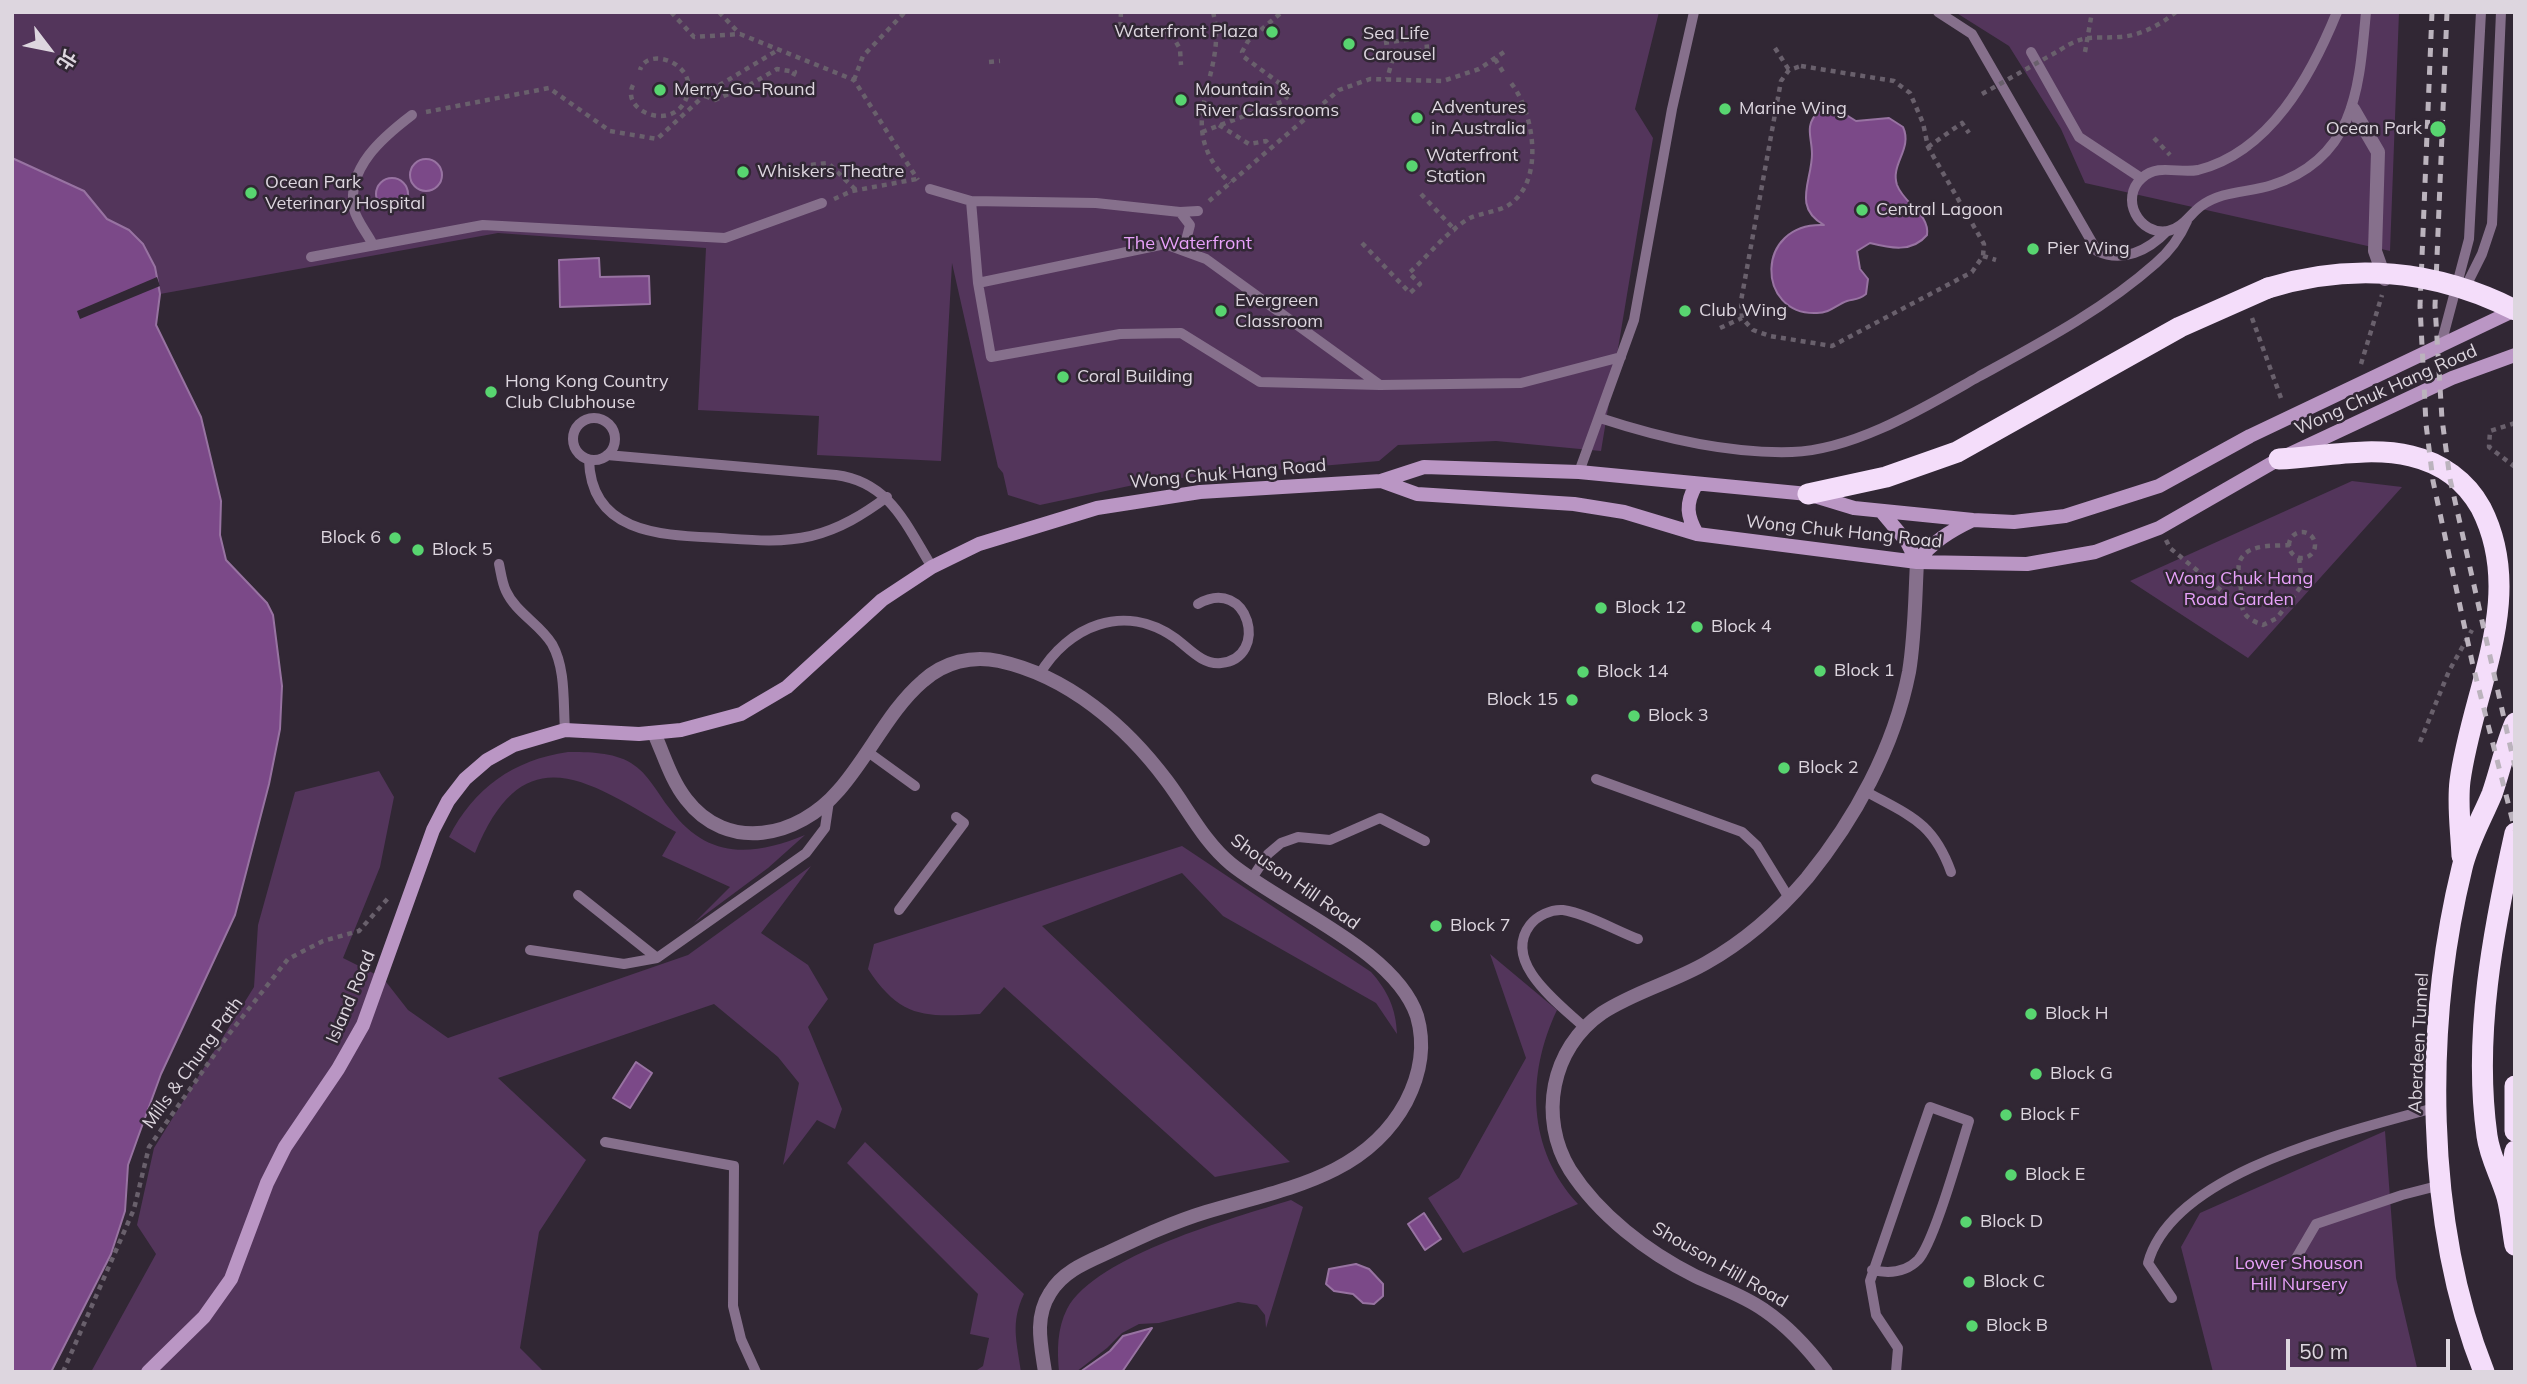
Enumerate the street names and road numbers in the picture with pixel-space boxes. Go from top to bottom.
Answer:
street label: Wong Chuk Hang Road [2291,340,2481,440]
street label: Wong Chuk Hang Road [1129,455,1327,493]
street label: Wong Chuk Hang Road [1745,511,1943,553]
street label: Shouson Hill Road [1226,829,1364,935]
street label: Island Road [322,947,380,1047]
street label: Aberdeen Tunnel [2405,972,2433,1114]
street label: Mills & Chung Path [138,993,248,1133]
street label: Shouson Hill Road [1649,1218,1791,1312]

